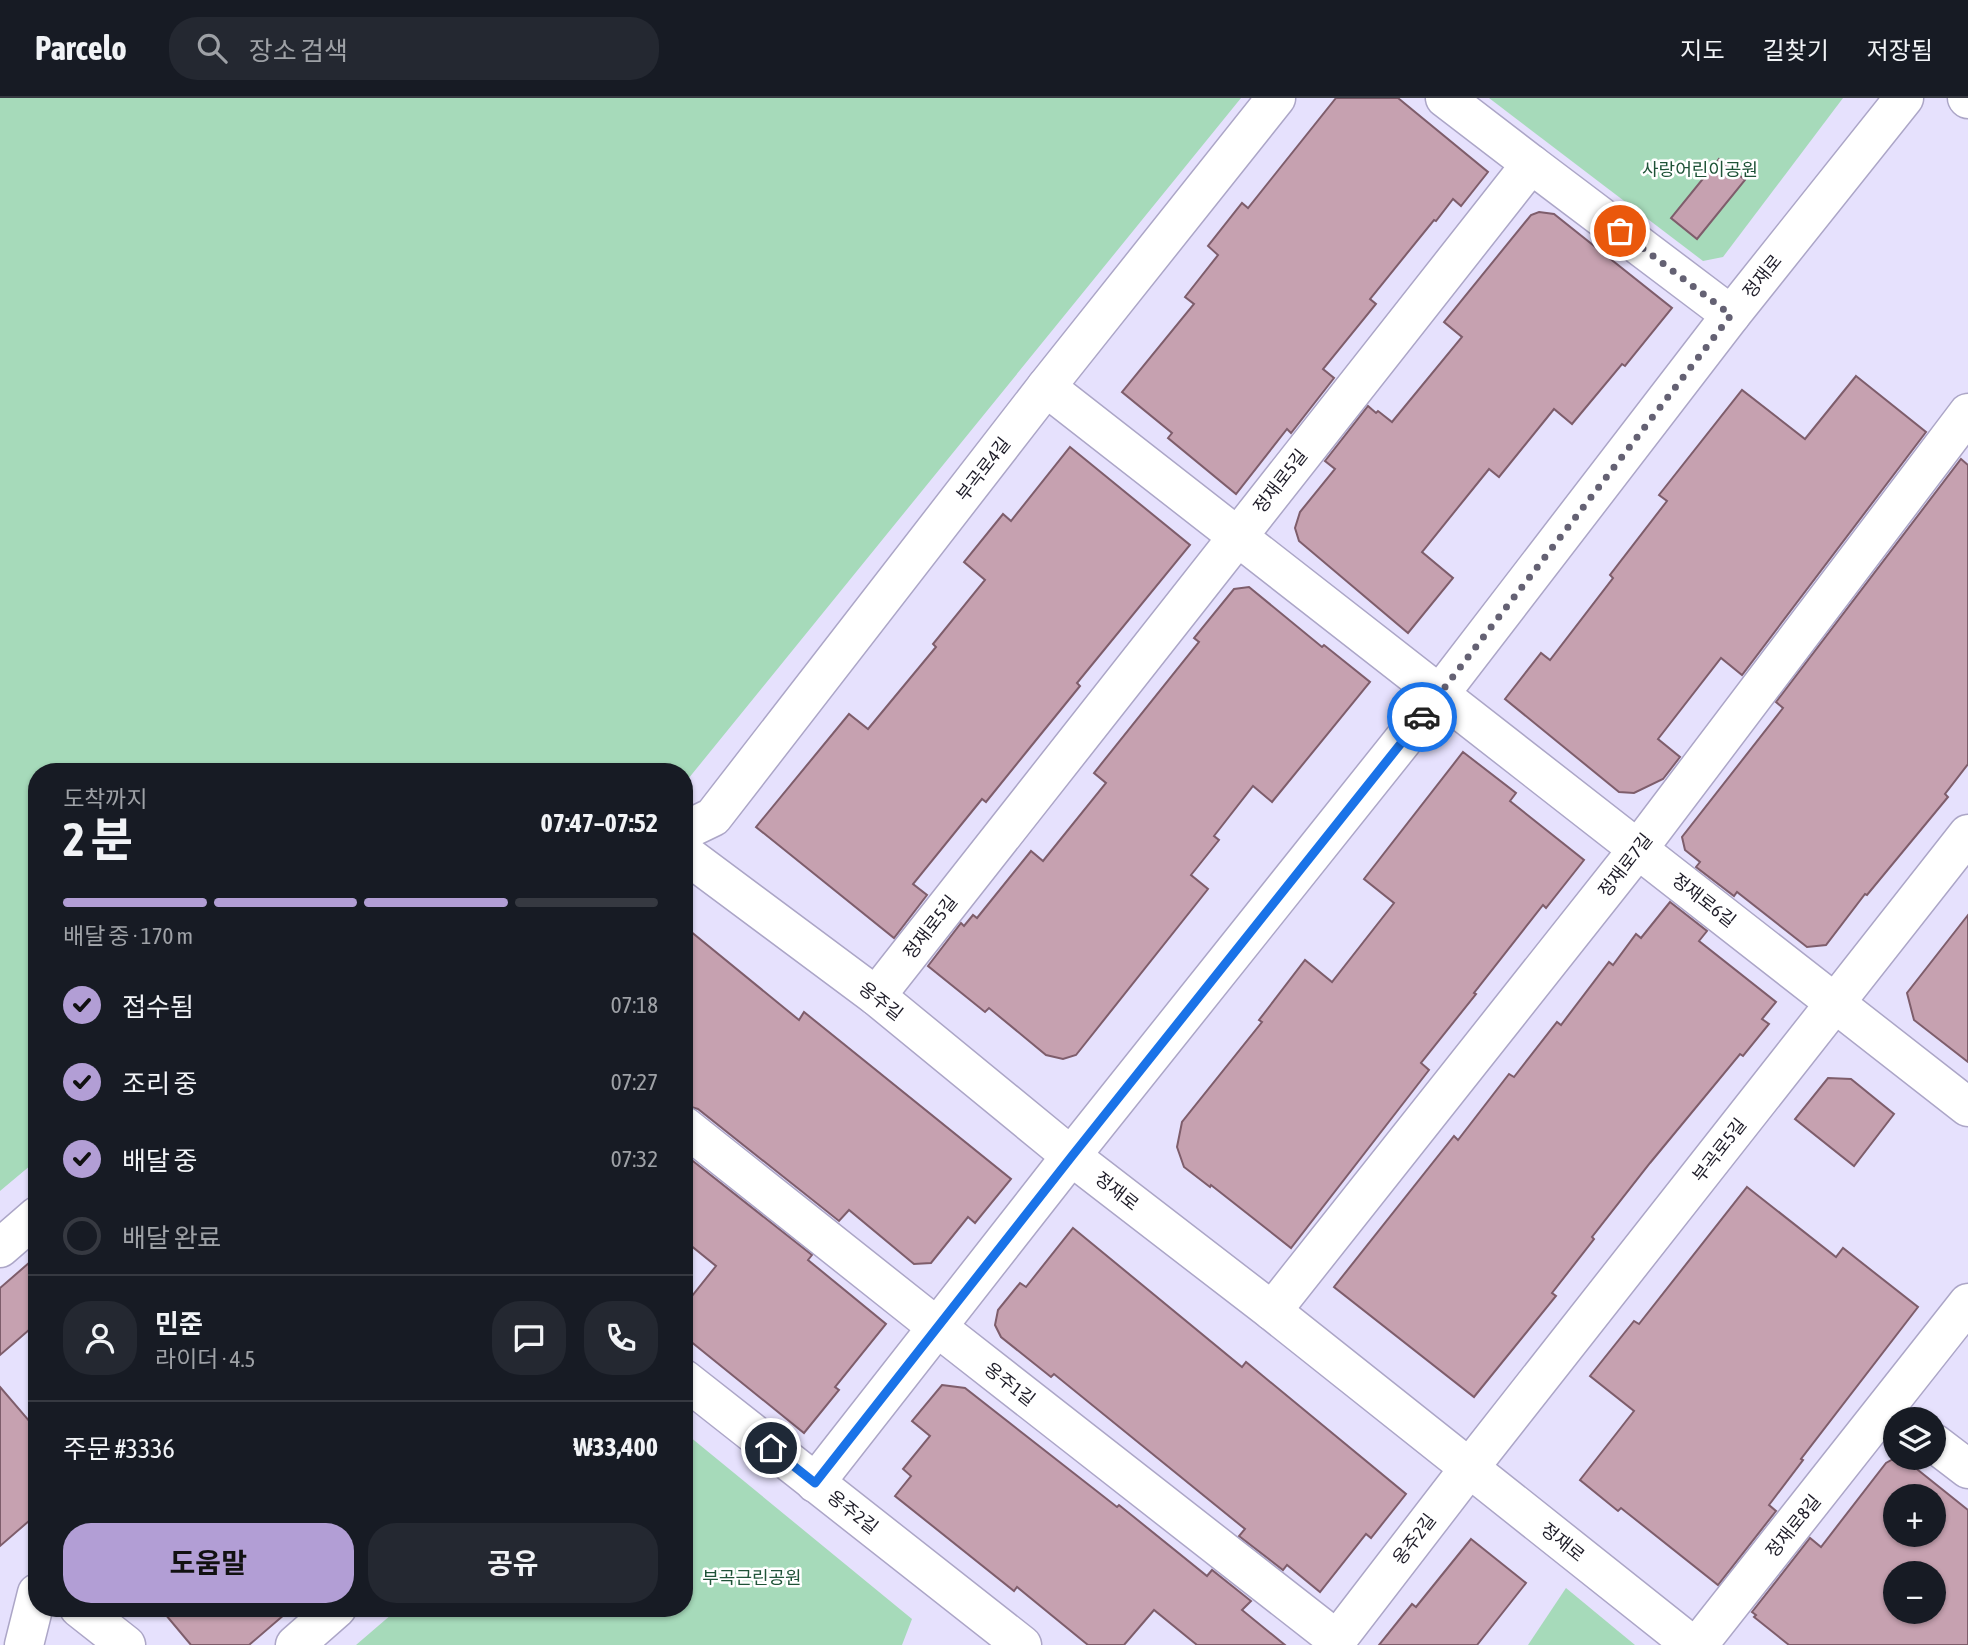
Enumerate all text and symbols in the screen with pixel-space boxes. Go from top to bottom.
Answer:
search box [169,17,659,80]
text: Parcelo [35,29,127,67]
icon: search [193,29,231,67]
text: 장소 검색 [249,36,348,66]
text: 지도 [1680,37,1725,64]
text: 길찾기 [1763,37,1829,64]
text: 저장됨 [1867,37,1933,64]
park label: 사랑어린이공원 [1642,159,1758,180]
pin [1590,201,1650,261]
icon: bag [1601,212,1639,250]
street label: 정재로 [1738,250,1786,302]
street label: 부곡로4길 [952,433,1014,505]
street label: 정재로5길 [1249,445,1311,517]
courier [1387,682,1457,752]
icon: car [1403,698,1441,736]
text: 도착까지 [63,786,148,812]
text: 07:47–07:52 [541,808,658,838]
text: 2 분 [63,813,133,866]
street label: 정재로7길 [1594,829,1656,901]
street label: 정재로6길 [1668,869,1740,931]
street label: 정재로5길 [899,891,961,963]
text: 배달 중 · 170 m [63,923,193,949]
street label: 옹주길 [855,977,907,1025]
icon: check [63,986,101,1024]
text: 접수됨 [122,992,194,1022]
text: 07:18 [611,992,658,1018]
icon: check [63,1063,101,1101]
text: 조리 중 [122,1069,197,1099]
text: 07:27 [611,1069,658,1095]
street label: 부곡로5길 [1688,1114,1750,1186]
icon: check [63,1140,101,1178]
text: 배달 중 [122,1146,197,1176]
text: 07:32 [611,1146,658,1172]
street label: 정재로 [1091,1167,1143,1215]
text: 배달 완료 [122,1223,221,1253]
button: person [63,1301,137,1375]
button: chat [492,1301,566,1375]
button: phone [584,1301,658,1375]
text: 민준 [155,1309,203,1339]
text: 라이더 · 4.5 [155,1346,255,1372]
street label: 옹주1길 [981,1358,1039,1410]
map controls [1883,1407,1946,1624]
button: layers [1883,1407,1946,1470]
pin [741,1418,801,1478]
icon: home [752,1429,790,1467]
text: ₩33,400 [573,1432,658,1462]
text: 주문 #3336 [63,1434,175,1464]
button: + [1883,1484,1946,1547]
street label: 옹주2길 [824,1486,882,1538]
street label: 정재로8길 [1761,1490,1825,1562]
street label: 옹주2길 [1388,1509,1440,1569]
street label: 정재로 [1537,1518,1589,1566]
button: 도움말 [63,1523,354,1603]
button: 공유 [368,1523,658,1603]
button: − [1883,1561,1946,1624]
park label: 부곡근린공원 [702,1567,802,1588]

